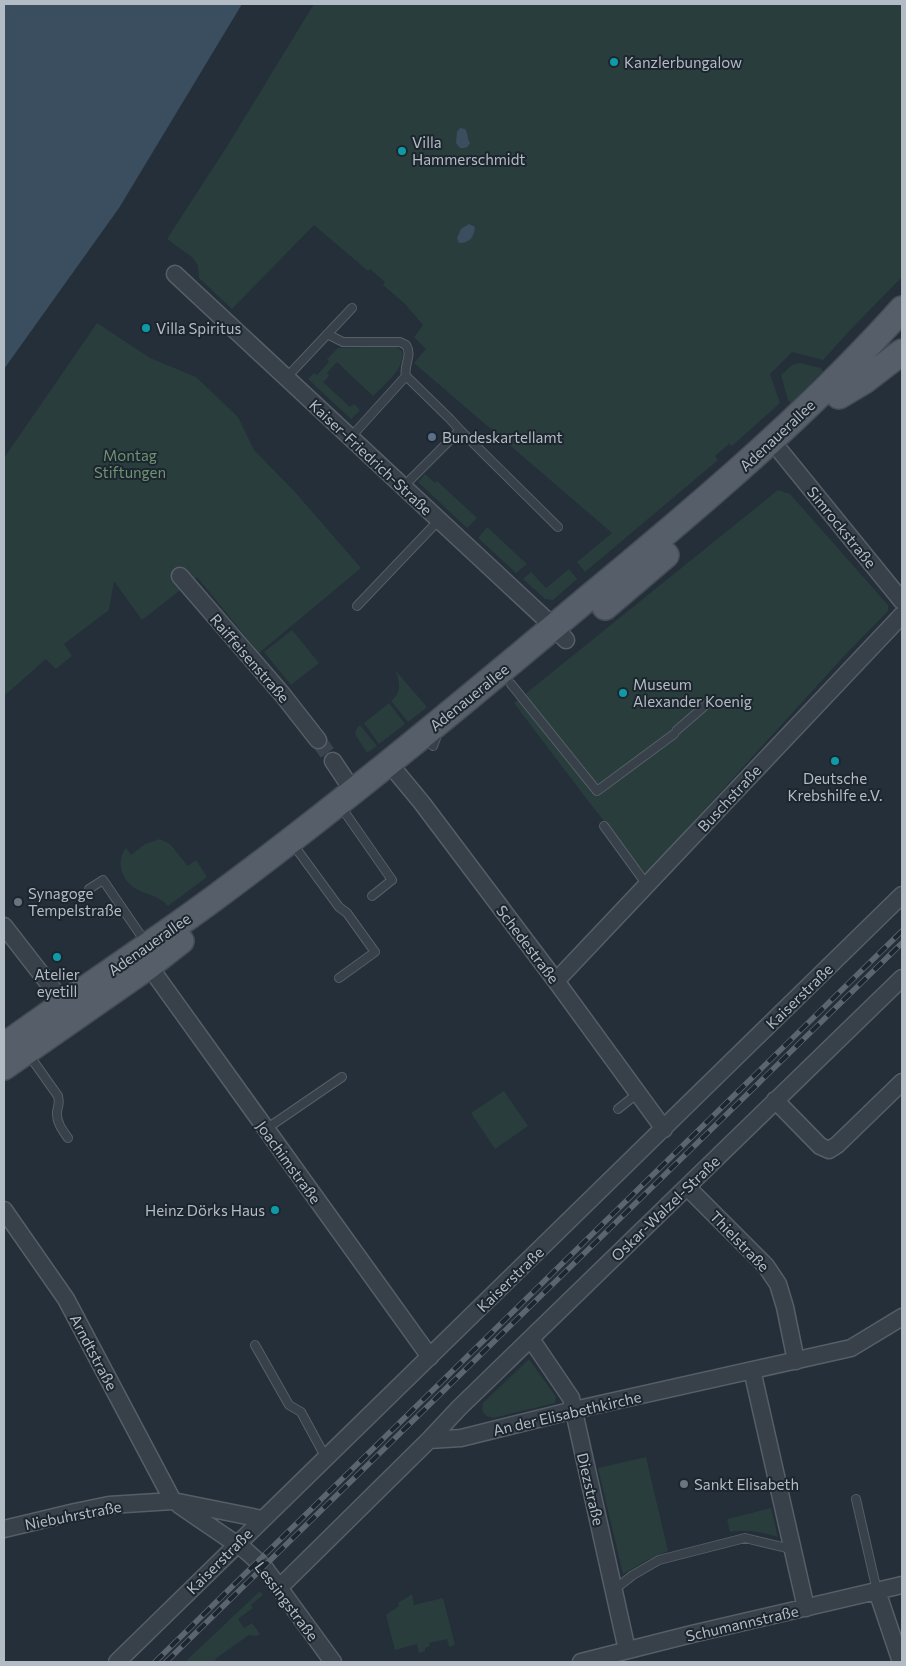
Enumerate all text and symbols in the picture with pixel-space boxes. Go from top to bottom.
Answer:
place label: Kanzlerbungalow [624,53,742,71]
marker: Kanzlerbungalow [608,56,620,68]
place label: Villa Hammerschmidt [412,133,526,168]
marker: Villa Hammerschmidt [396,145,408,157]
place label: Villa Spiritus [156,319,241,337]
marker: Villa Spiritus [140,322,152,334]
street label: Kaiser-Friedrich-Straße [306,395,436,519]
street label: Adenauerallee [736,395,818,474]
place label: Bundeskartellamt [442,428,563,446]
marker: Bundeskartellamt [426,431,438,443]
park label: Montag Stiftungen [94,446,166,481]
street label: Simrockstraße [804,483,880,571]
street label: Raiffeisenstraße [207,610,293,706]
street label: Adenauerallee [426,660,512,734]
place label: Museum Alexander Koenig [633,675,752,710]
marker: Museum Alexander Koenig [617,687,629,699]
marker: Deutsche Krebshilfe e.V. [829,755,841,767]
street label: Buschstraße [694,761,764,835]
place label: Deutsche Krebshilfe e.V. [787,769,883,804]
place label: Synagoge Tempelstraße [28,884,122,919]
marker: Synagoge Tempelstraße [12,896,24,908]
street label: Schedestraße [493,901,563,987]
street label: Adenauerallee [104,909,194,979]
marker: Atelier eyetill [51,951,63,963]
street label: Kaiserstraße [762,960,836,1032]
place label: Atelier eyetill [34,965,80,1000]
street label: Joachimstraße [253,1117,325,1207]
street label: Oskar-Walzel-Straße [607,1152,723,1264]
place label: Heinz Dörks Haus [145,1201,265,1219]
marker: Heinz Dörks Haus [269,1204,281,1216]
street label: Thielstraße [707,1207,773,1275]
street label: Kaiserstraße [473,1243,547,1315]
street label: Arndtstraße [66,1311,122,1393]
street label: An der Elisabethkirche [491,1387,643,1439]
street label: Diezstraße [574,1451,608,1527]
place label: Sankt Elisabeth [694,1475,799,1493]
marker: Sankt Elisabeth [678,1478,690,1490]
street label: Niebuhrstraße [23,1497,123,1533]
street label: Kaiserstraße [182,1524,256,1598]
street label: Lessingstraße [251,1558,323,1644]
street label: Schumannstraße [684,1601,800,1645]

